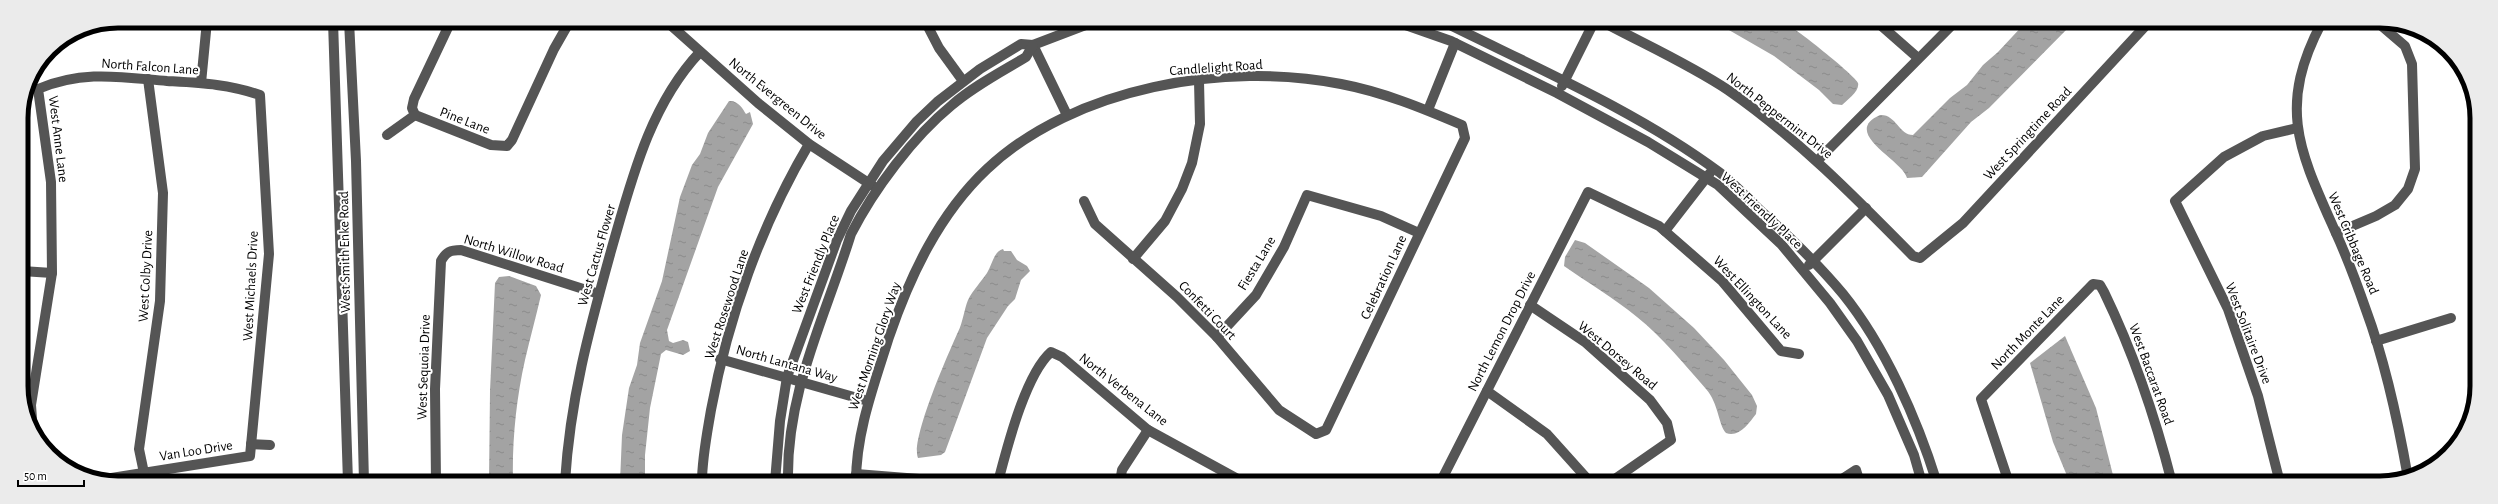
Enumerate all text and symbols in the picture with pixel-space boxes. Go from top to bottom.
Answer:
street label: North Evergreen Drive [726,55,829,142]
street label: North Falcon Lane [101,57,199,77]
street label: Candlelight Road [1169,58,1263,78]
street label: North Peppermint Drive [1724,70,1835,162]
street label: West Springtime Road [1981,84,2074,183]
street label: West Anne Lane [46,95,70,183]
street label: Pine Lane [438,105,492,137]
street label: West Friendly Place [1718,170,1805,252]
street label: West Cribbage Road [2325,190,2381,297]
street label: West Smith Enke Road [337,191,353,313]
street label: West Cactus Flower [576,202,618,308]
street label: West Friendly Place [790,213,842,316]
street label: West Colby Drive [137,230,155,322]
street label: West Michaels Drive [241,231,261,342]
street label: North Willow Road [462,232,565,276]
street label: Celebration Lane [1358,233,1410,322]
street label: Fiesta Lane [1235,234,1278,293]
street label: West Rosewood Lane [703,248,751,361]
street label: West Ellington Lane [1710,254,1794,342]
street label: North Lemon Drop Drive [1465,269,1538,394]
street label: Confetti Court [1176,279,1239,343]
street label: West Morning Glory Way [846,280,903,412]
street label: West Solitaire Drive [2222,281,2274,386]
street label: North Monte Lane [1989,293,2067,373]
street label: West Sequoia Drive [415,314,433,420]
street label: West Dorsey Road [1575,319,1660,393]
street label: West Baccarat Road [2126,322,2176,427]
street label: North Lantana Way [734,343,839,385]
street label: North Verbena Lane [1076,351,1170,429]
street label: Van Loo Drive [159,438,234,464]
scale bar [18,462,84,488]
text: 50 m [24,470,47,482]

